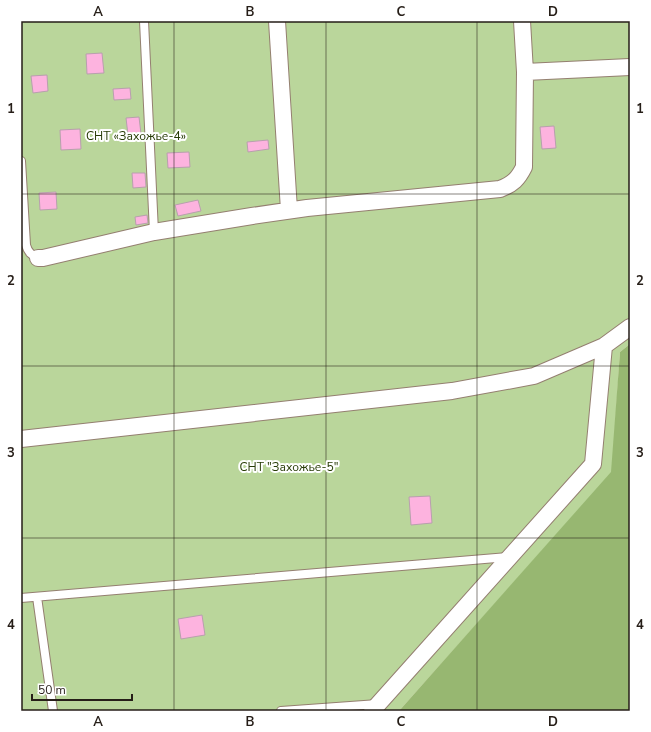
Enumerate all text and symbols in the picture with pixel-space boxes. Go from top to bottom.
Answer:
text: A [93,3,103,21]
text: B [246,3,255,21]
text: C [397,3,406,21]
text: D [548,3,558,21]
text: 1 [7,100,15,118]
text: 1 [636,100,644,118]
park label: СНТ «Захожье-4» [86,128,186,144]
text: 2 [7,272,15,290]
text: 2 [636,272,644,290]
text: 3 [7,444,15,462]
text: 3 [636,444,644,462]
park label: СНТ "Захожье-5" [240,459,338,475]
text: 4 [7,616,15,634]
text: 4 [636,616,644,634]
scale bar [32,676,132,702]
text: 50 m [38,682,66,698]
text: A [93,713,103,731]
text: B [246,713,255,731]
text: C [397,713,406,731]
text: D [548,713,558,731]

